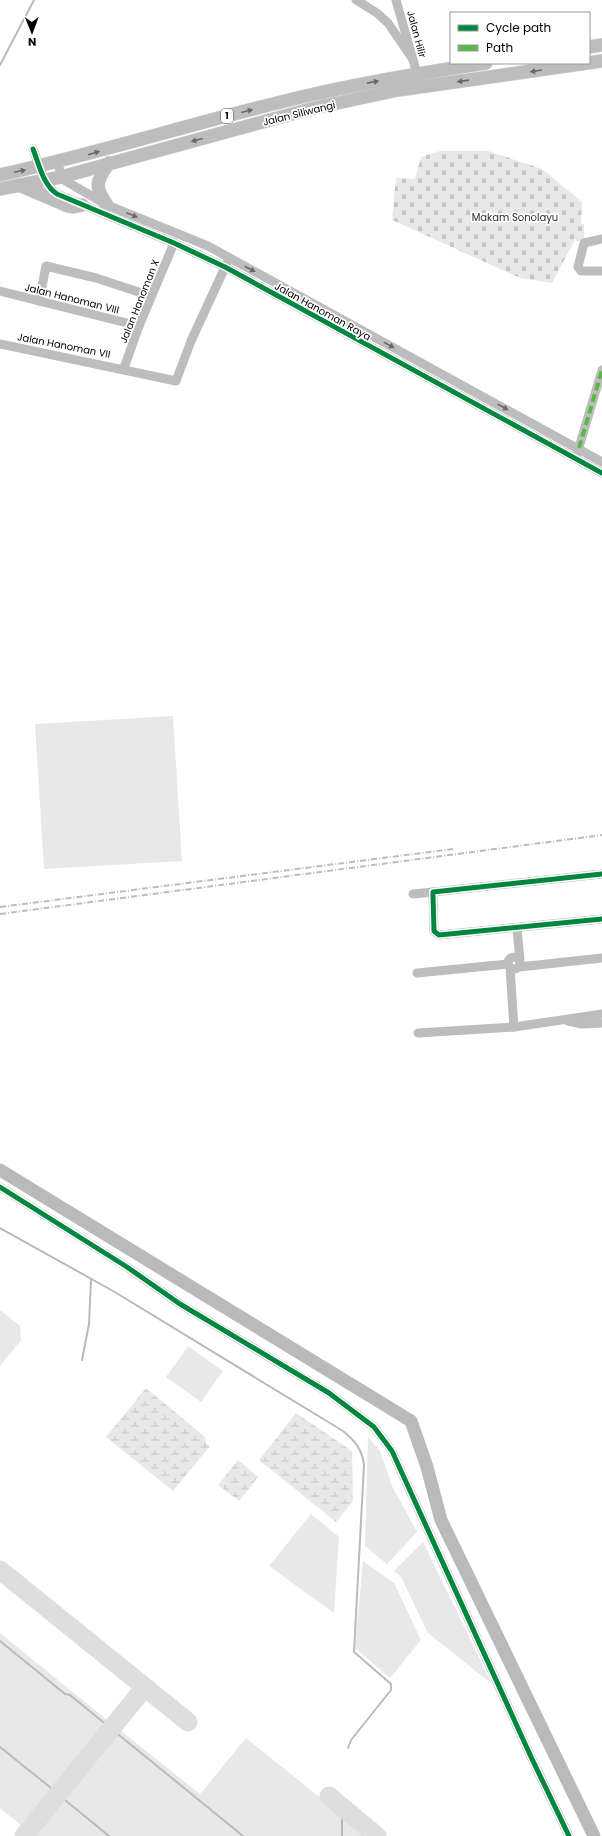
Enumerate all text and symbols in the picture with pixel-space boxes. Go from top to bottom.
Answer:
street label: Jalan Hilir [403,9,430,60]
north arrow [12,12,52,52]
legend [450,12,590,64]
text: Cycle path [486,19,551,36]
text: N [28,34,36,50]
text: Path [486,39,513,56]
one-way arrow [530,68,542,74]
one-way arrow [457,78,469,84]
one-way arrow [367,79,380,85]
street label: Jalan Siliwangi [261,97,337,130]
one-way arrow [241,108,253,114]
road number: 1 [221,109,233,123]
one-way arrow [191,137,203,143]
one-way arrow [89,150,101,156]
one-way arrow [14,167,26,173]
park label: Makam Sonolayu [472,210,558,225]
one-way arrow [127,213,139,219]
street label: Jalan Hanoman X [116,257,163,345]
one-way arrow [244,266,256,273]
street label: Jalan Hanoman VIII [23,279,121,318]
street label: Jalan Hanoman Raya [272,279,374,344]
street label: Jalan Hanoman VII [16,329,112,362]
one-way arrow [383,341,395,348]
one-way arrow [497,404,509,410]

